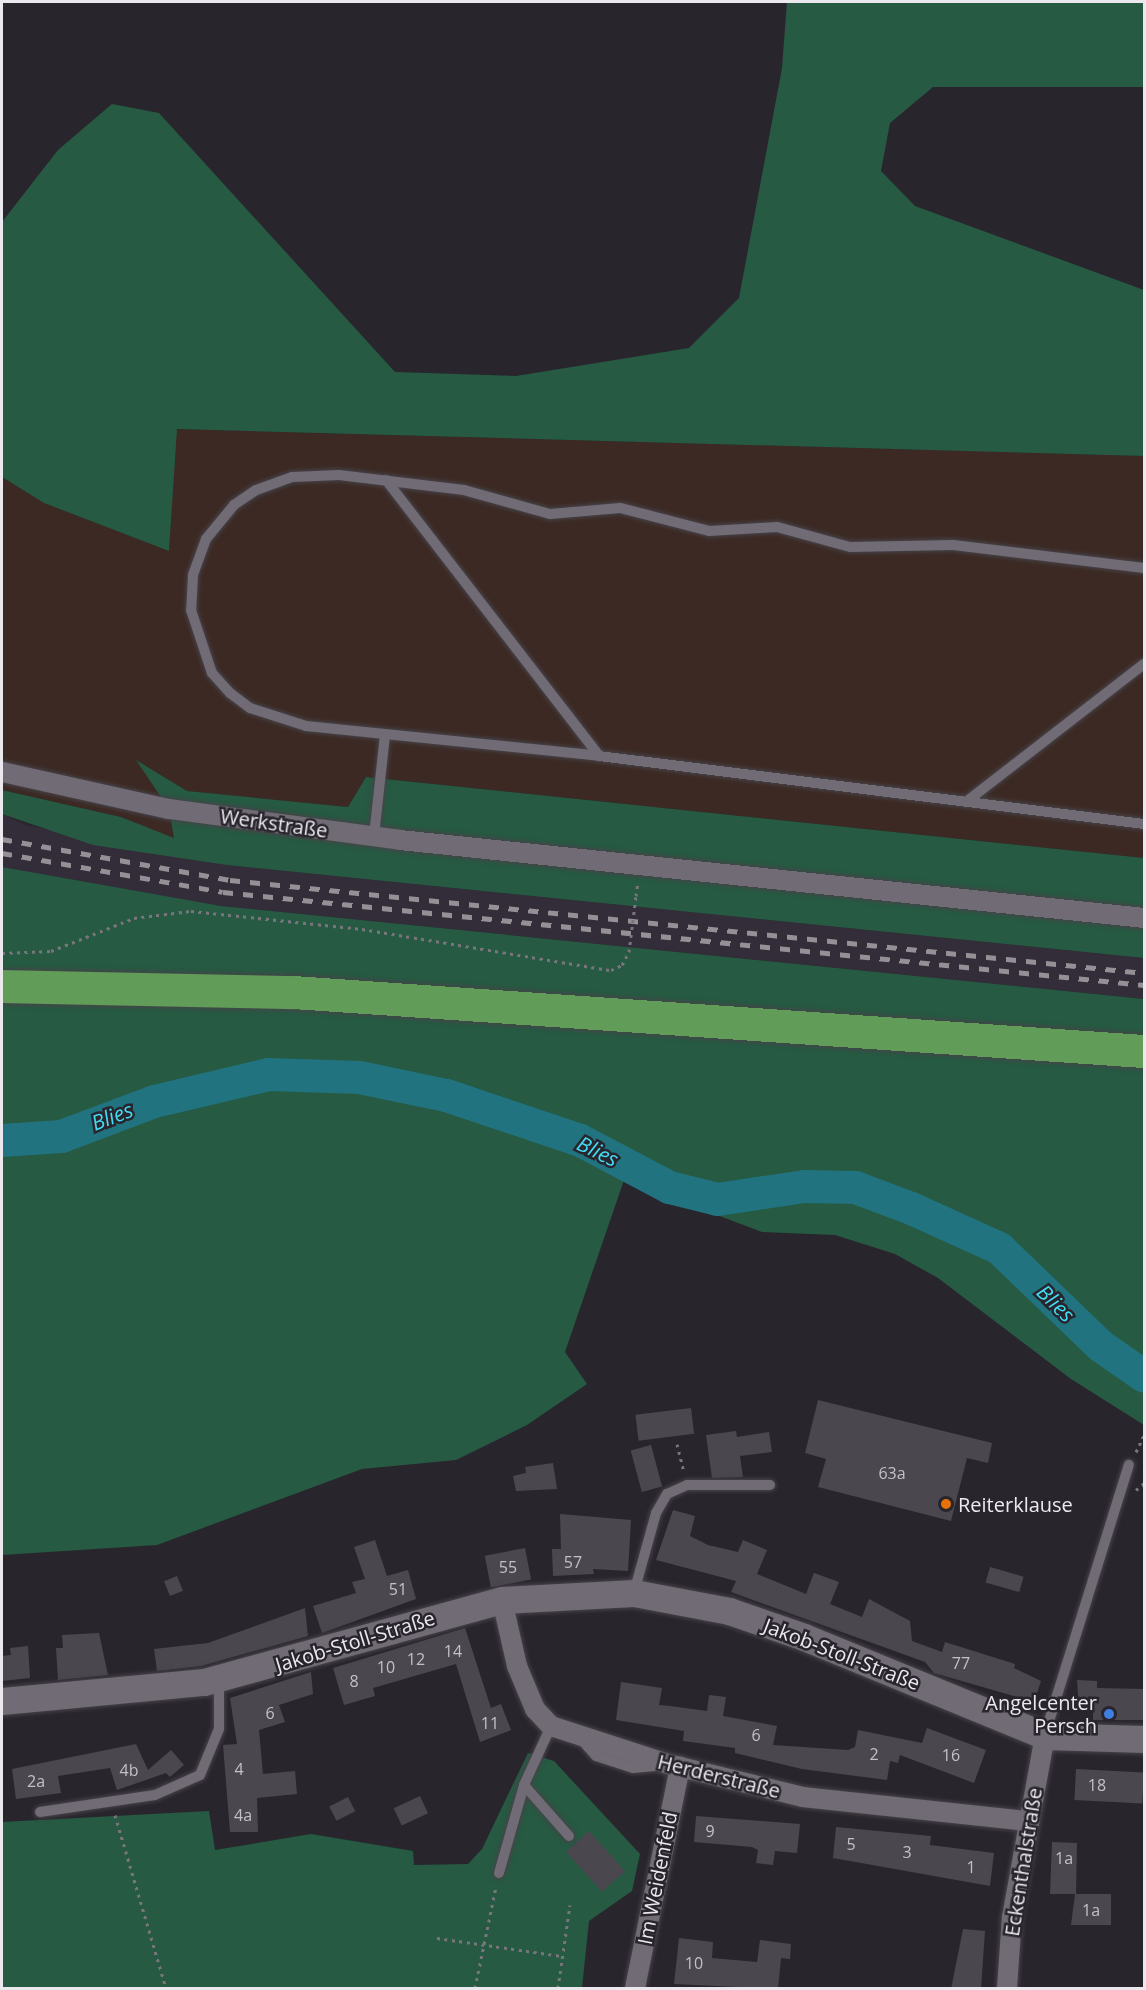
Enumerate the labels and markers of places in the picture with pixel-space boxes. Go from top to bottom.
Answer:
place label: Reiterklause [958,1492,1073,1516]
marker: Reiterklause [939,1497,953,1511]
place label: Angelcenter Persch [985,1690,1097,1737]
marker: Angelcenter Persch [1102,1707,1116,1721]

